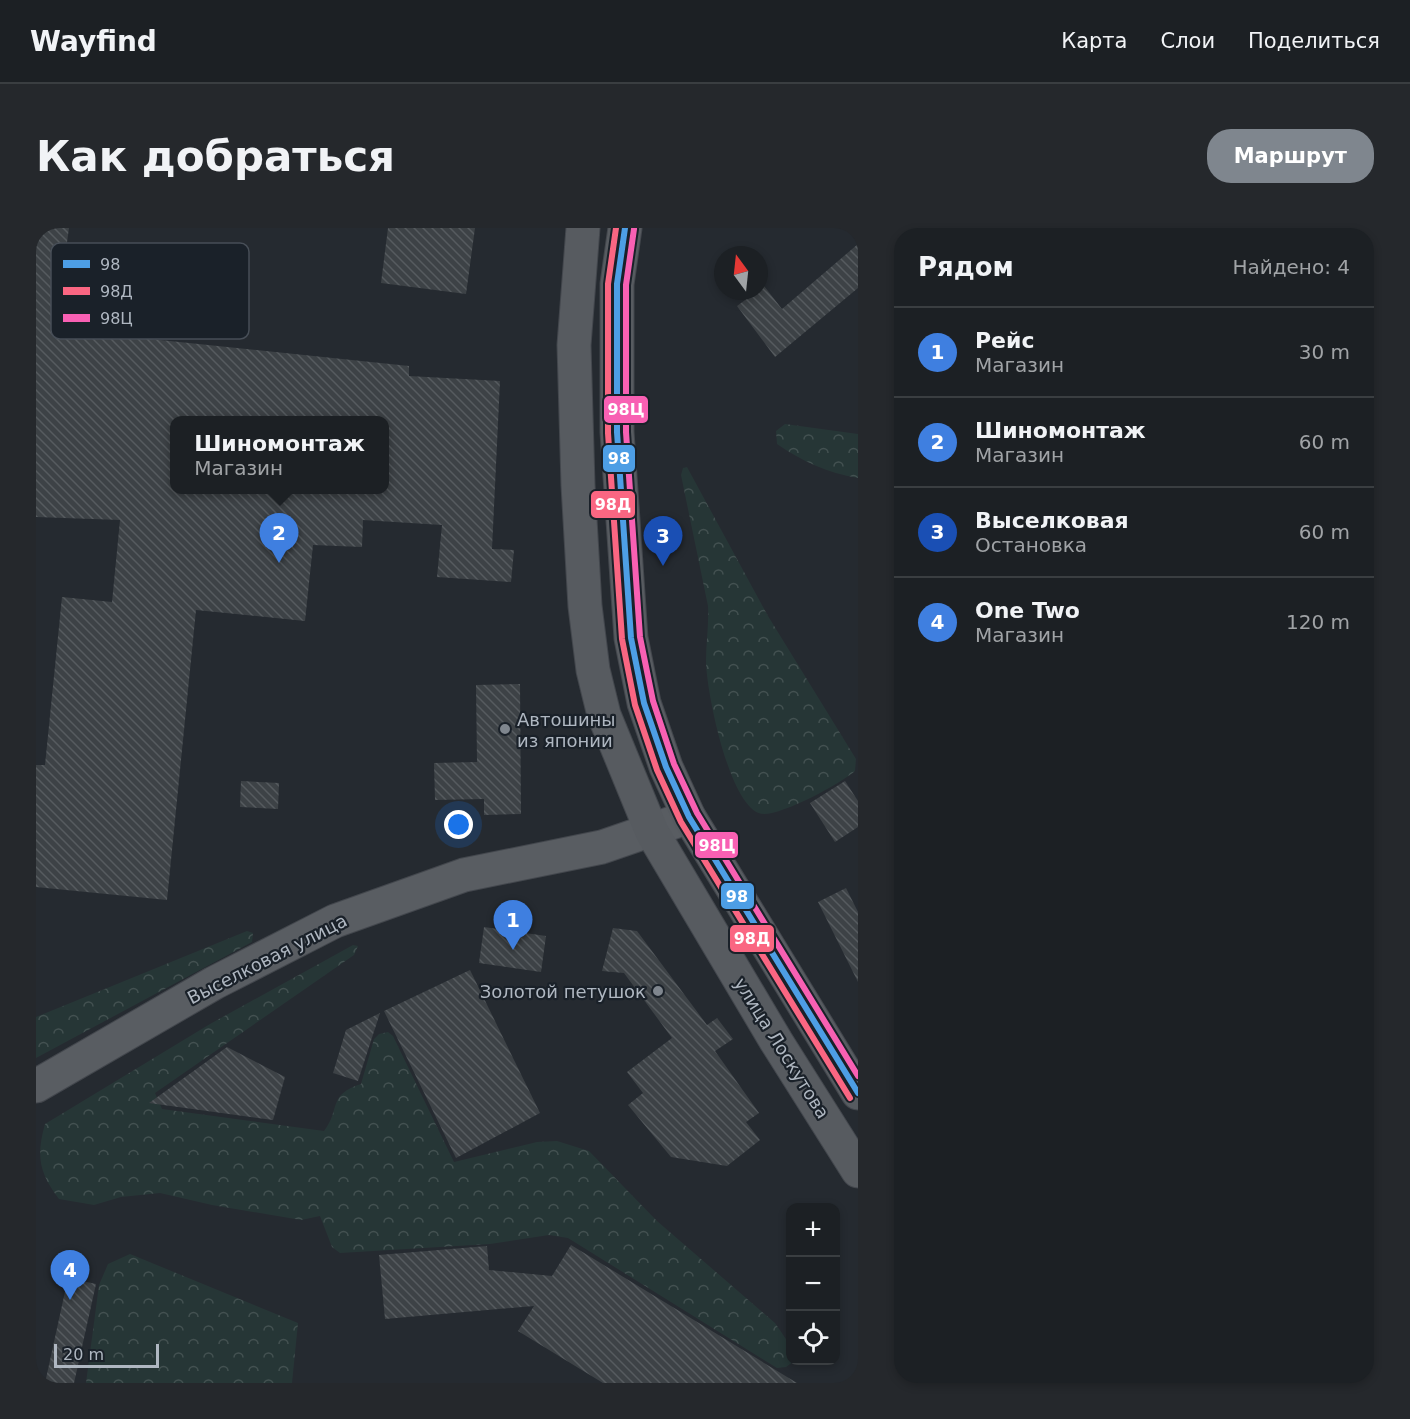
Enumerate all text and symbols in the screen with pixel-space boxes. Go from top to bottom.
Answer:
text: Wayfind [30,25,157,58]
text: Карта [1061,29,1127,53]
text: Слои [1160,29,1215,53]
text: Поделиться [1248,29,1380,53]
button: Маршрут [1207,129,1374,183]
text: Как добраться [36,132,395,181]
legend [51,243,249,339]
north arrow [714,246,768,300]
text: Рядом [918,252,1014,282]
text: 98 [100,255,120,274]
text: Найдено: 4 [1232,255,1350,279]
text: 98Д [100,282,133,301]
text: 98Ц [100,309,133,328]
text: Рейс [975,328,1035,353]
text: 1 [931,340,944,364]
text: 30 m [1299,340,1350,364]
text: Магазин [975,353,1064,377]
line badge: 98Ц [603,395,649,424]
text: 98Ц [607,400,645,419]
popup [170,416,389,494]
text: Шиномонтаж [975,418,1146,443]
text: 2 [931,430,944,454]
text: 60 m [1299,430,1350,454]
text: Шиномонтаж [194,431,365,456]
text: Магазин [975,443,1064,467]
line badge: 98 [602,444,636,473]
text: 98 [608,449,630,468]
text: Магазин [194,456,283,480]
line badge: 98Д [590,490,636,519]
text: 98Д [595,495,631,514]
text: Выселковая [975,508,1129,533]
pin: 2 [260,514,298,563]
pin: 3 [644,516,682,566]
text: 3 [931,520,944,544]
text: 60 m [1299,520,1350,544]
text: Остановка [975,533,1087,557]
text: One Two [975,598,1080,623]
text: 4 [931,610,944,634]
text: 120 m [1286,610,1350,634]
text: Магазин [975,623,1064,647]
place label: Автошины из японии [517,709,616,751]
marker: Автошины из японии [498,722,512,736]
your location [444,810,473,839]
line badge: 98Ц [694,831,739,859]
text: 98Ц [698,836,736,855]
line badge: 98 [720,882,755,910]
text: 98 [726,887,748,906]
pin: 1 [494,900,532,950]
street label: Выселковая улица [184,910,350,1008]
line badge: 98Д [729,924,775,953]
text: 98Д [734,929,770,948]
street label: улица Лоскутова [730,974,834,1122]
place label: Золотой петушок [480,981,646,1002]
marker: Золотой петушок [651,984,665,998]
map controls [786,1203,840,1365]
button: + [786,1203,840,1257]
pin: 4 [51,1250,90,1300]
button: − [786,1257,840,1311]
button: locate [786,1311,840,1365]
scale bar [54,1341,159,1368]
text: 20 m [63,1345,104,1364]

